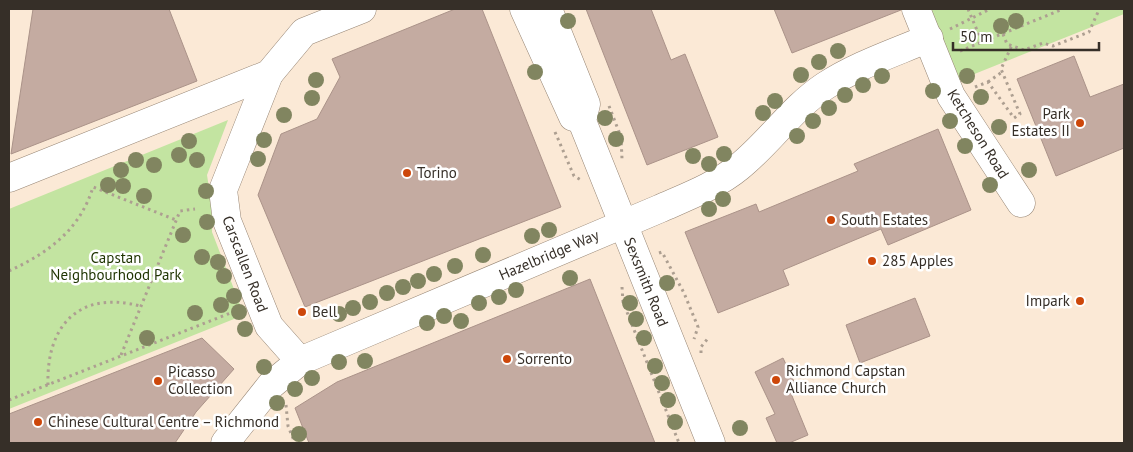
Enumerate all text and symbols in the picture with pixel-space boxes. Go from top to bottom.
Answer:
scale bar [953,20,1099,52]
text: 50 m [960,27,993,46]
street label: Ketcheson Road [943,85,1013,182]
place label: Park Estates II [1012,104,1071,140]
marker: Park Estates II [1074,117,1086,129]
place label: Torino [417,163,457,182]
marker: Torino [401,167,413,179]
place label: South Estates [841,210,928,229]
street label: Carscallen Road [218,213,273,315]
marker: South Estates [825,214,837,226]
street label: Hazelbridge Way [496,225,602,284]
street label: Sexsmith Road [620,234,673,329]
park label: Capstan Neighbourhood Park [50,248,182,284]
place label: 285 Apples [882,251,953,270]
marker: 285 Apples [866,255,878,267]
place label: Impark [1026,291,1071,310]
marker: Impark [1074,295,1086,307]
place label: Bell [312,302,338,321]
marker: Bell [296,306,308,318]
place label: Sorrento [517,349,572,368]
marker: Sorrento [501,353,513,365]
place label: Richmond Capstan Alliance Church [786,361,905,397]
place label: Picasso Collection [168,362,232,398]
marker: Richmond Capstan Alliance Church [770,374,782,386]
marker: Picasso Collection [152,375,164,387]
place label: Chinese Cultural Centre – Richmond [48,412,279,431]
marker: Chinese Cultural Centre – Richmond [32,416,44,428]

